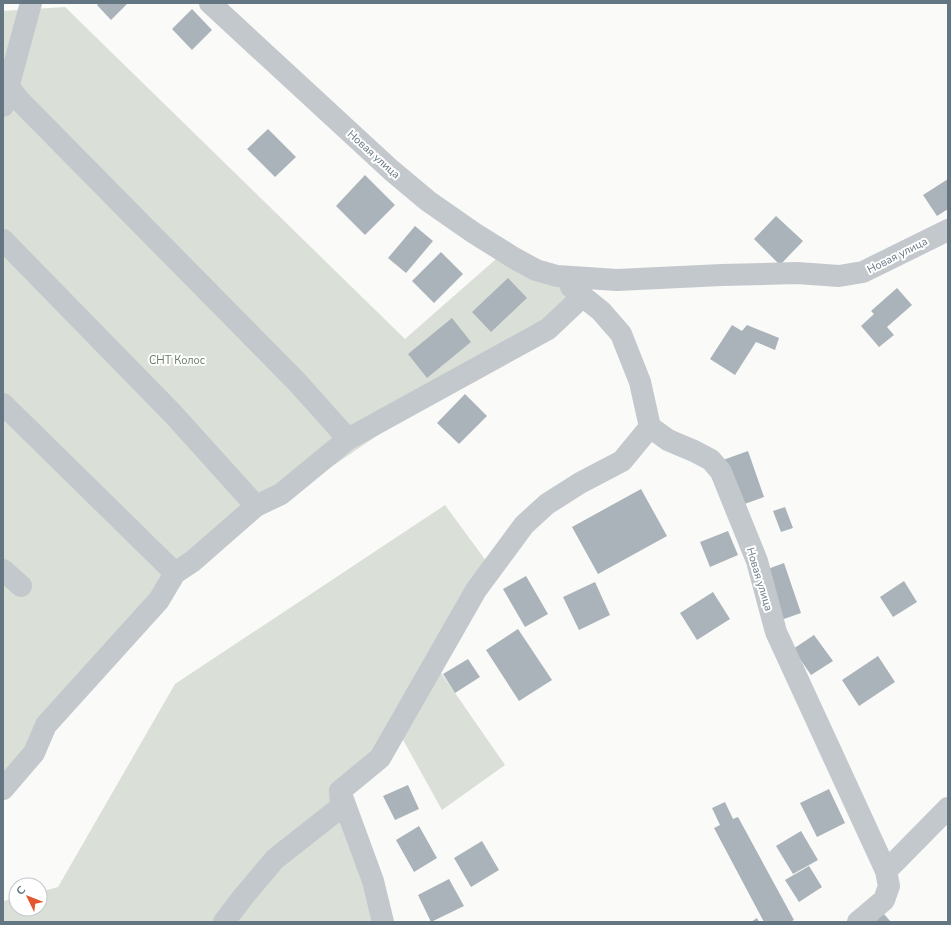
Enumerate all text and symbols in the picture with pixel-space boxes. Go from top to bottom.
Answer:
street label: Новая улица [344,127,403,182]
street label: Новая улица [864,234,930,277]
park label: СНТ Колос [149,353,205,368]
street label: Новая улица [743,545,776,613]
north arrow [8,877,48,917]
text: С [13,882,29,898]

